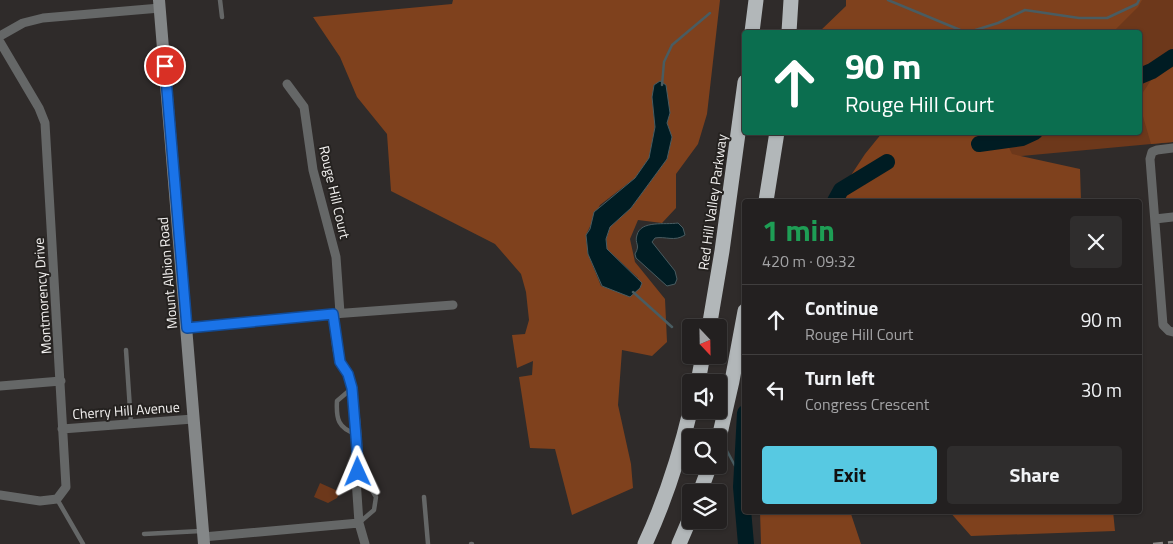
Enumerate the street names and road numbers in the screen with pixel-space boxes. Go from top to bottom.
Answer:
street label: Red Hill Valley Parkway [692,132,732,271]
street label: Rouge Hill Court [314,143,356,241]
street label: Mount Albion Road [152,216,182,330]
street label: Montmorency Drive [27,237,57,355]
street label: Cherry Hill Avenue [72,396,180,424]

